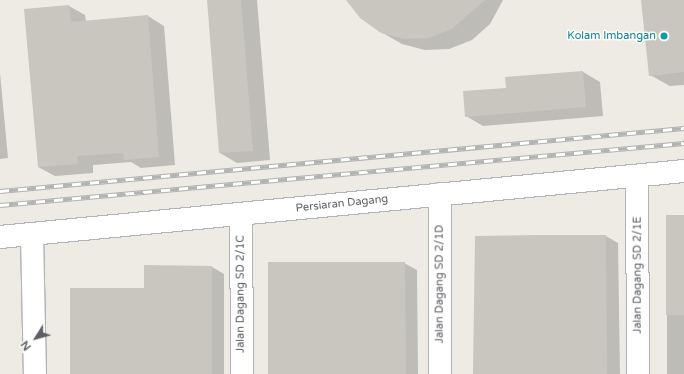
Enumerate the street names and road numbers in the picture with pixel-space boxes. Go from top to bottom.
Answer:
street label: Persiaran Dagang [295,193,389,215]
street label: Jalan Dagang SD 2/1E [631,216,645,334]
street label: Jalan Dagang SD 2/1D [433,225,447,343]
street label: Jalan Dagang SD 2/1C [234,235,248,353]

